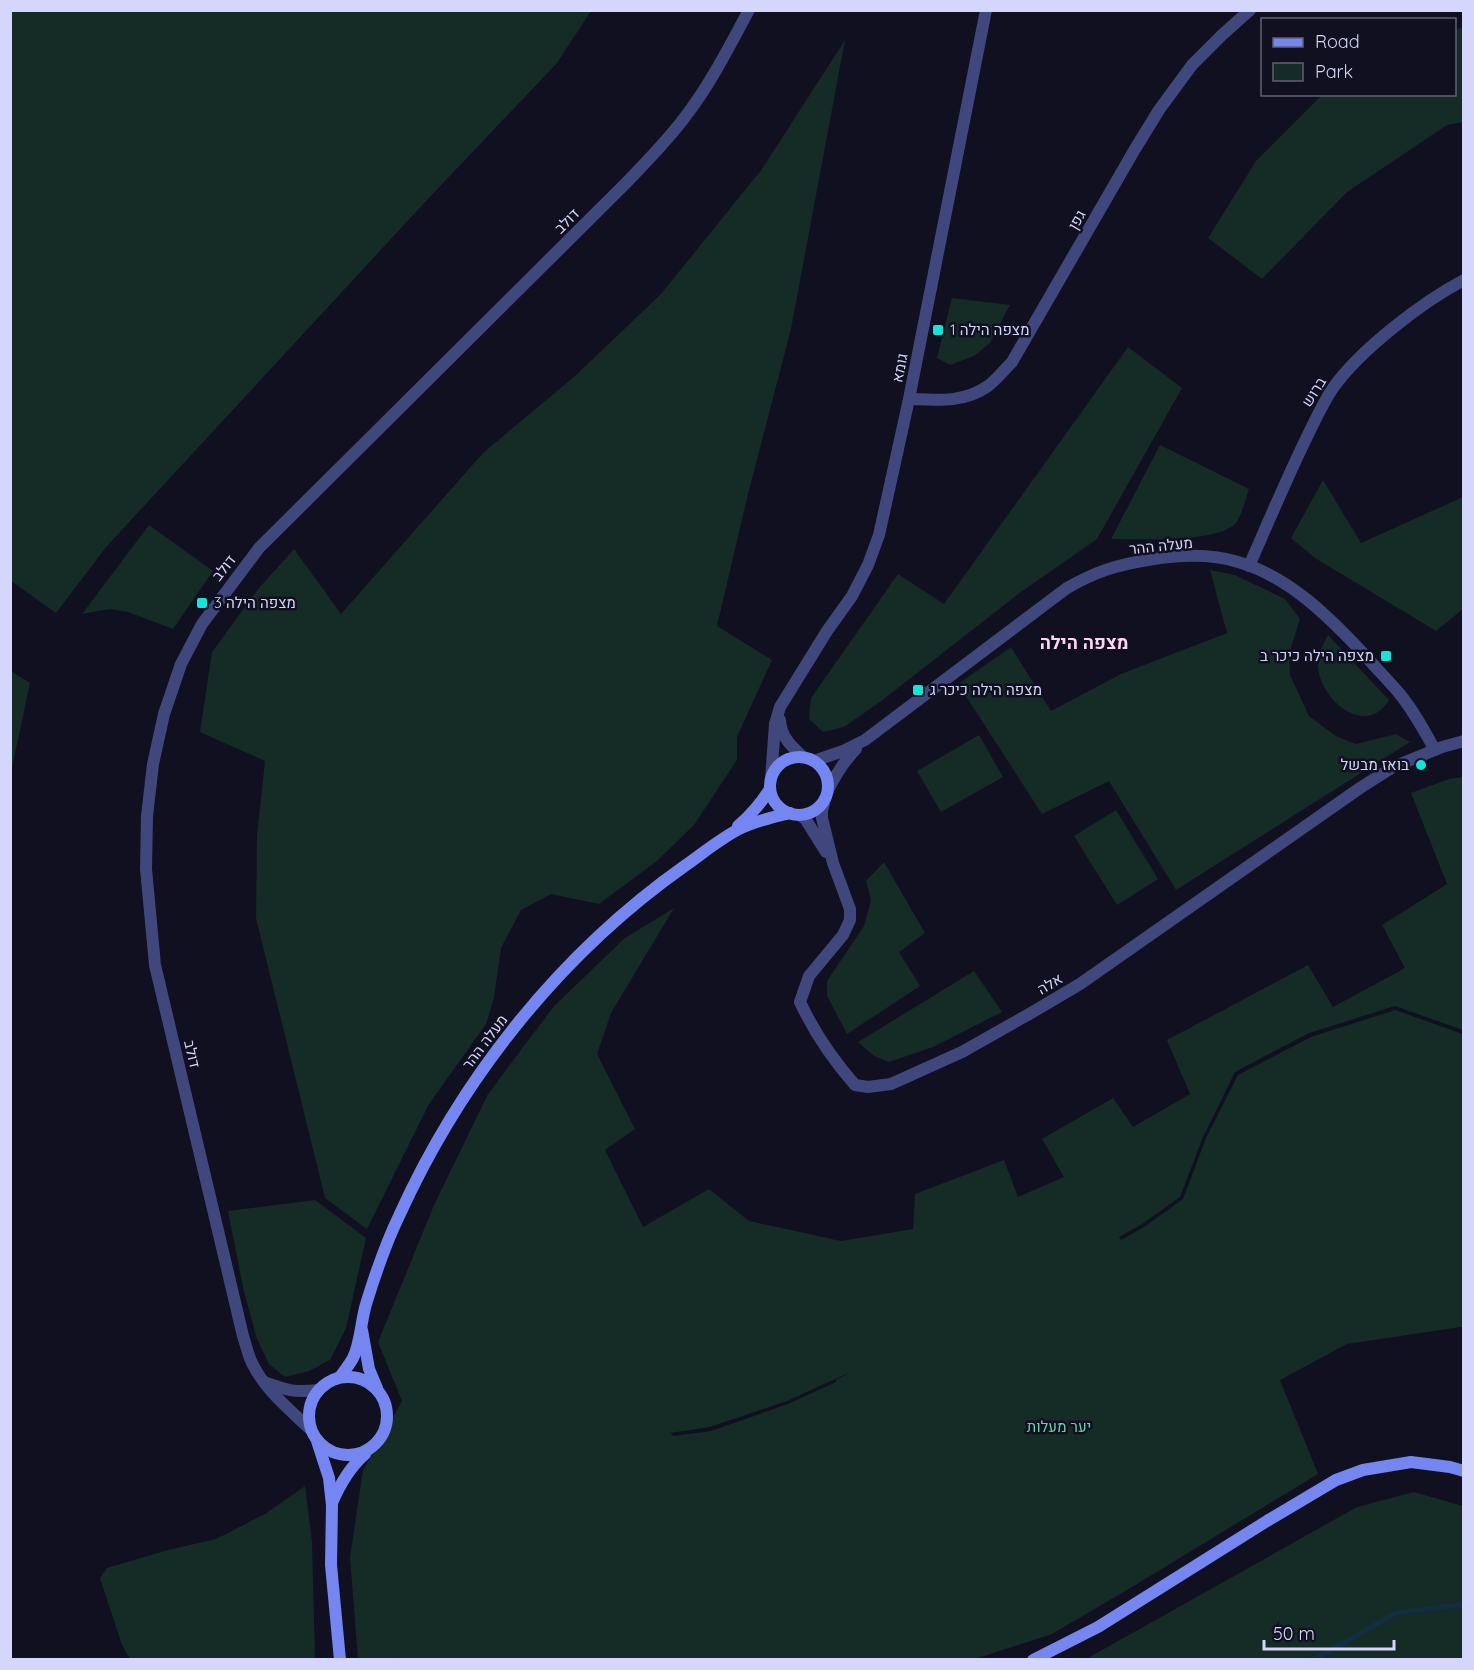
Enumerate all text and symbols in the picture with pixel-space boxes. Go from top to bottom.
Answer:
legend [1261,18,1456,96]
text: Road [1315,30,1360,53]
text: Park [1315,60,1353,83]
street label: דולב [550,204,583,237]
street label: גפן [1063,206,1090,233]
place label: מצפה הילה 1 [950,320,1030,339]
marker: מצפה הילה 1 [931,323,945,337]
street label: גומא [887,351,912,384]
street label: ברוש [1297,373,1330,410]
street label: מעלה ההר [1128,533,1194,558]
street label: דולב [208,551,240,585]
place label: מצפה הילה 3 [214,593,296,612]
marker: מצפה הילה 3 [195,596,209,610]
district label: מצפה הילה [1040,631,1128,654]
place label: מצפה הילה כיכר ב [1260,646,1374,665]
marker: מצפה הילה כיכר ב [1379,649,1393,663]
place label: מצפה הילה כיכר ג [930,680,1042,699]
marker: מצפה הילה כיכר ג [911,683,925,697]
place label: בואז מבשל [1341,755,1409,774]
marker: בואז מבשל [1414,758,1428,772]
street label: אלה [1034,969,1066,998]
street label: מעלה ההר [458,1011,511,1073]
street label: דולב [180,1038,205,1070]
park label: יער מעלות [1027,1417,1091,1436]
scale bar [1264,1613,1394,1651]
text: 50 m [1273,1622,1315,1645]

